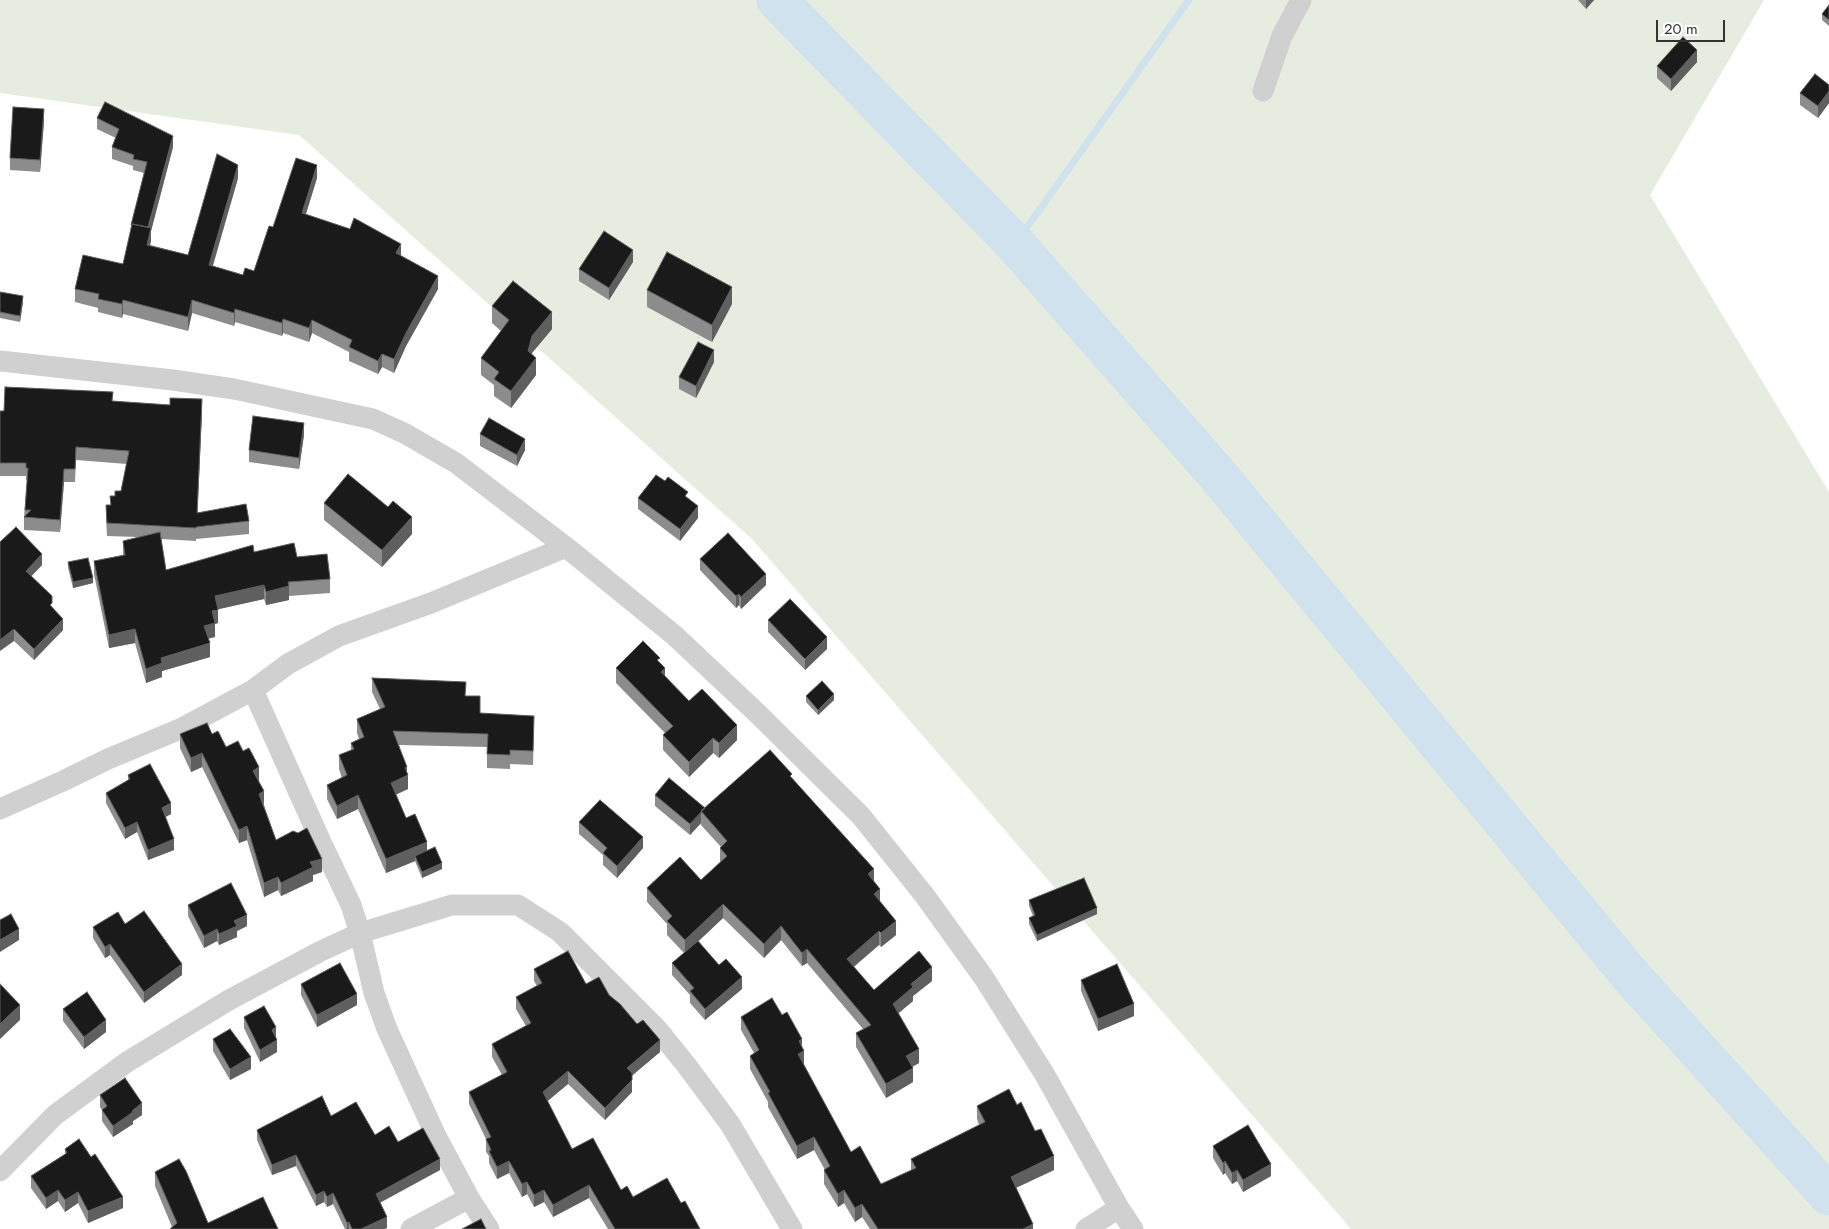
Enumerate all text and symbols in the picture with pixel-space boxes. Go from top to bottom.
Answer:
scale bar [1659,10,1728,42]
text: 20 m [1664,18,1698,40]

